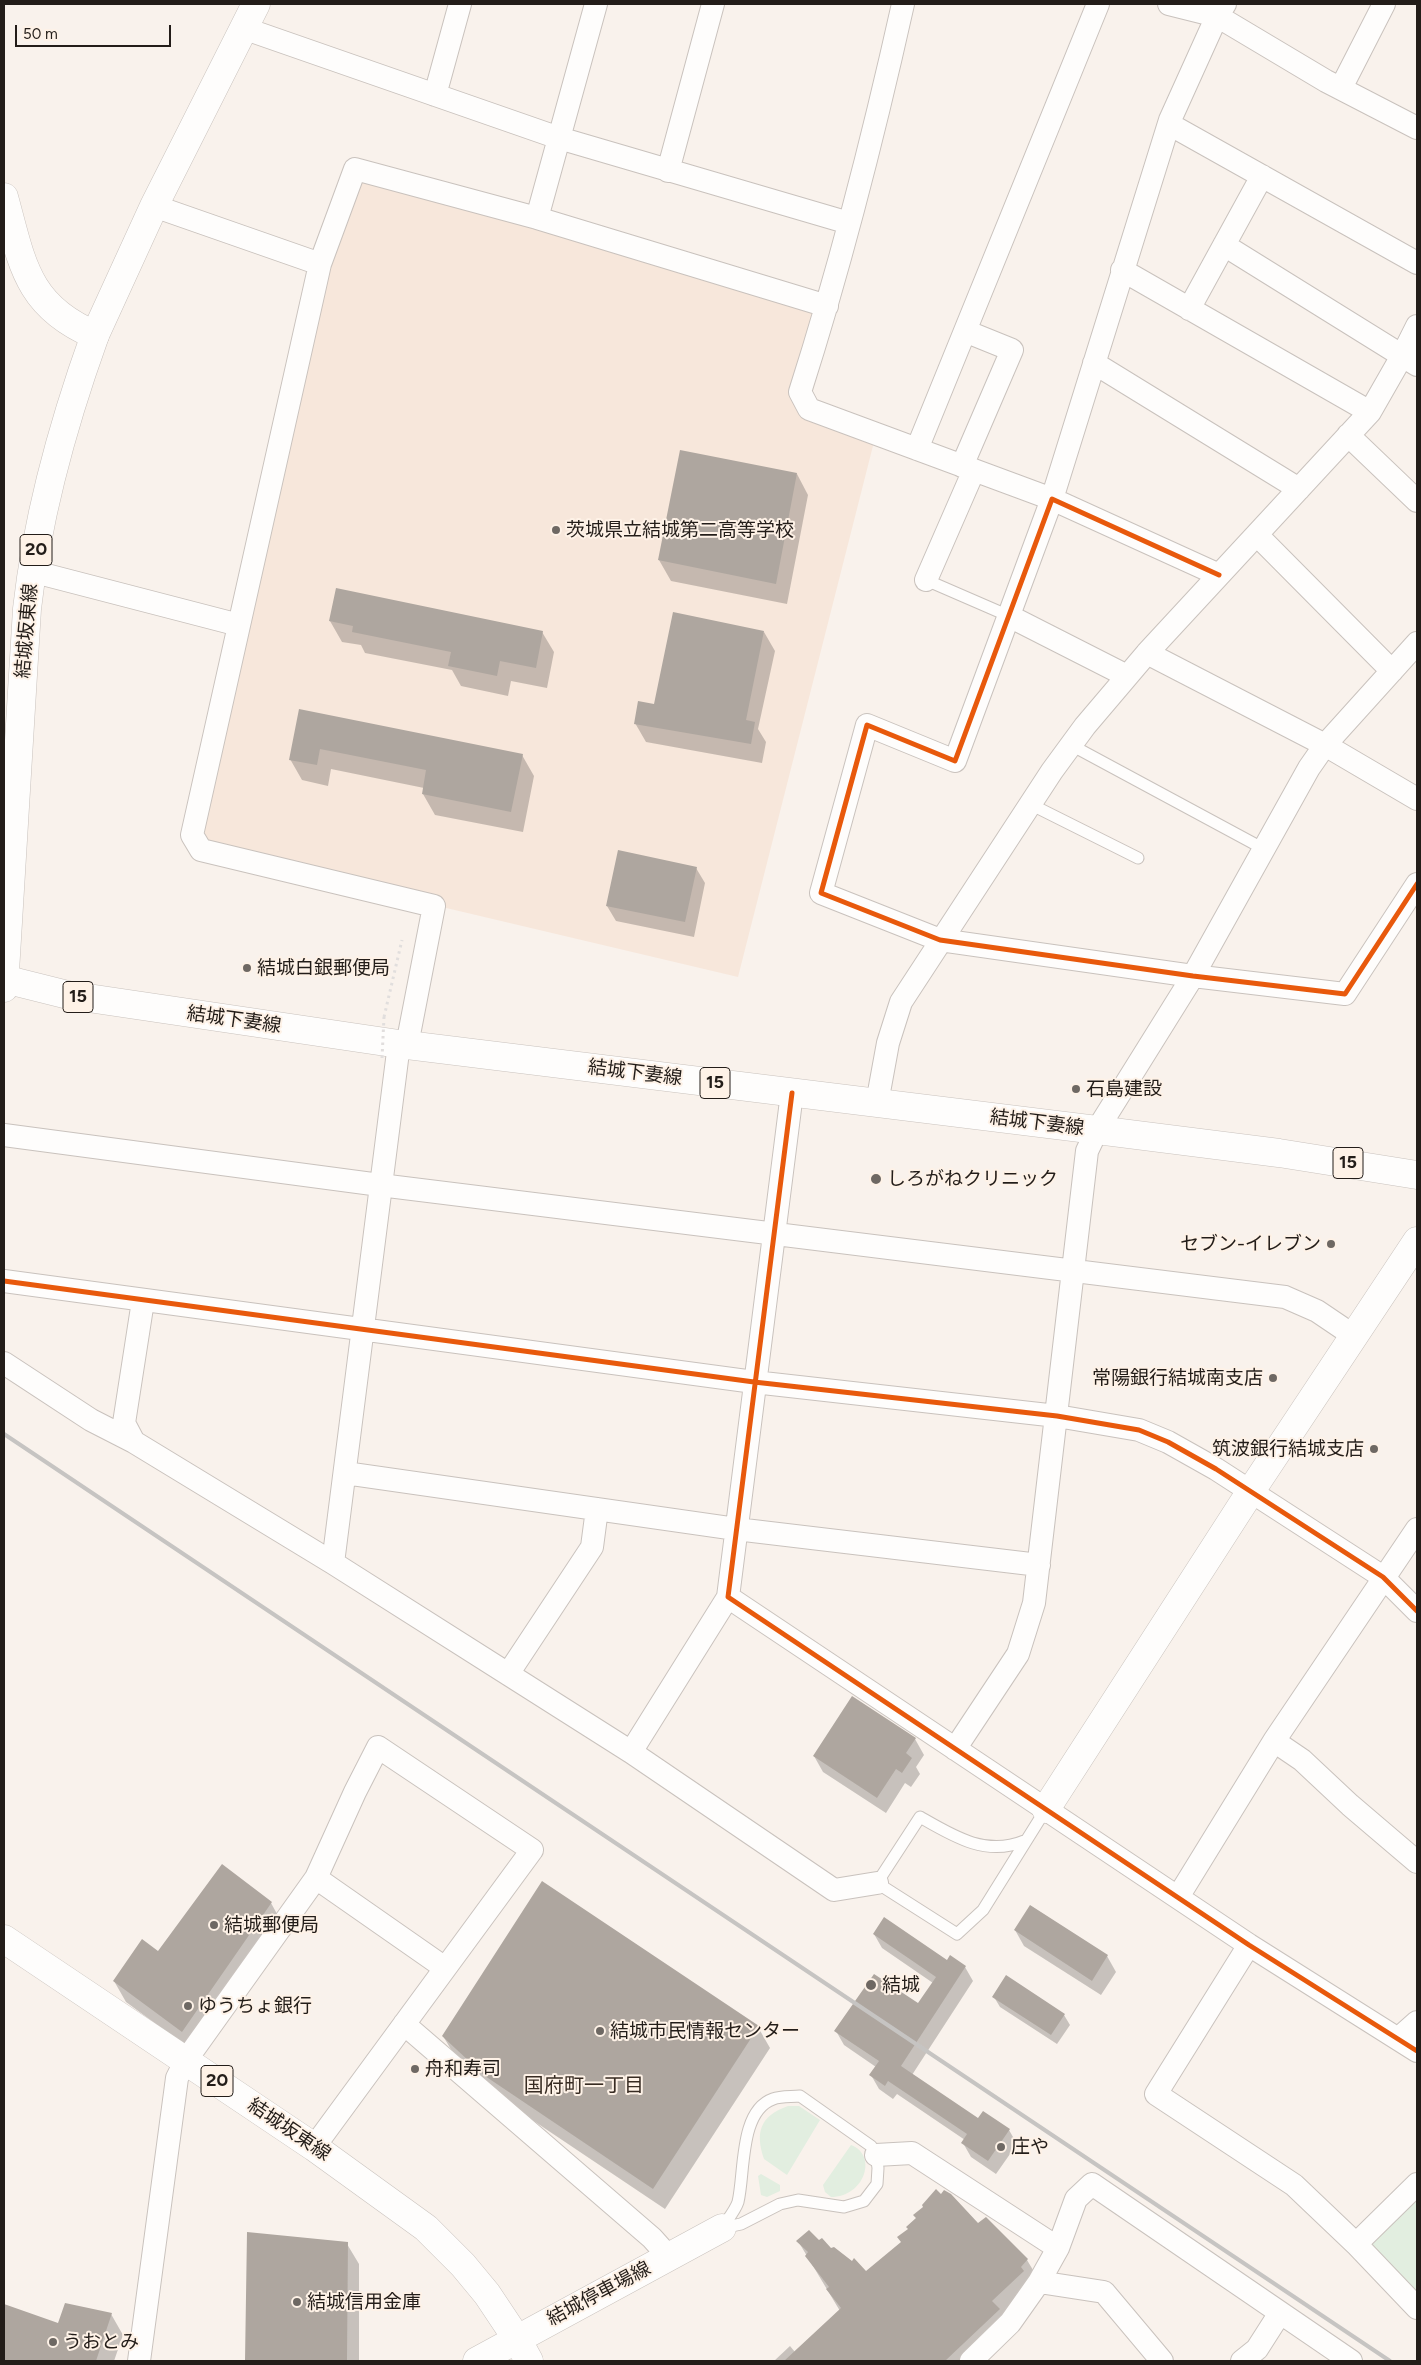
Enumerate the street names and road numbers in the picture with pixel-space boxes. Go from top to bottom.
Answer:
road number: 20 [20,534,52,566]
street label: 結城坂東線 [12,583,42,679]
road number: 15 [63,982,93,1012]
street label: 結城下妻線 [185,1002,283,1038]
street label: 結城下妻線 [586,1056,684,1090]
road number: 15 [700,1068,730,1098]
street label: 結城下妻線 [988,1106,1086,1140]
road number: 15 [1333,1148,1363,1178]
road number: 20 [201,2066,233,2096]
street label: 結城坂東線 [243,2094,335,2166]
street label: 結城停車場線 [543,2257,655,2331]

